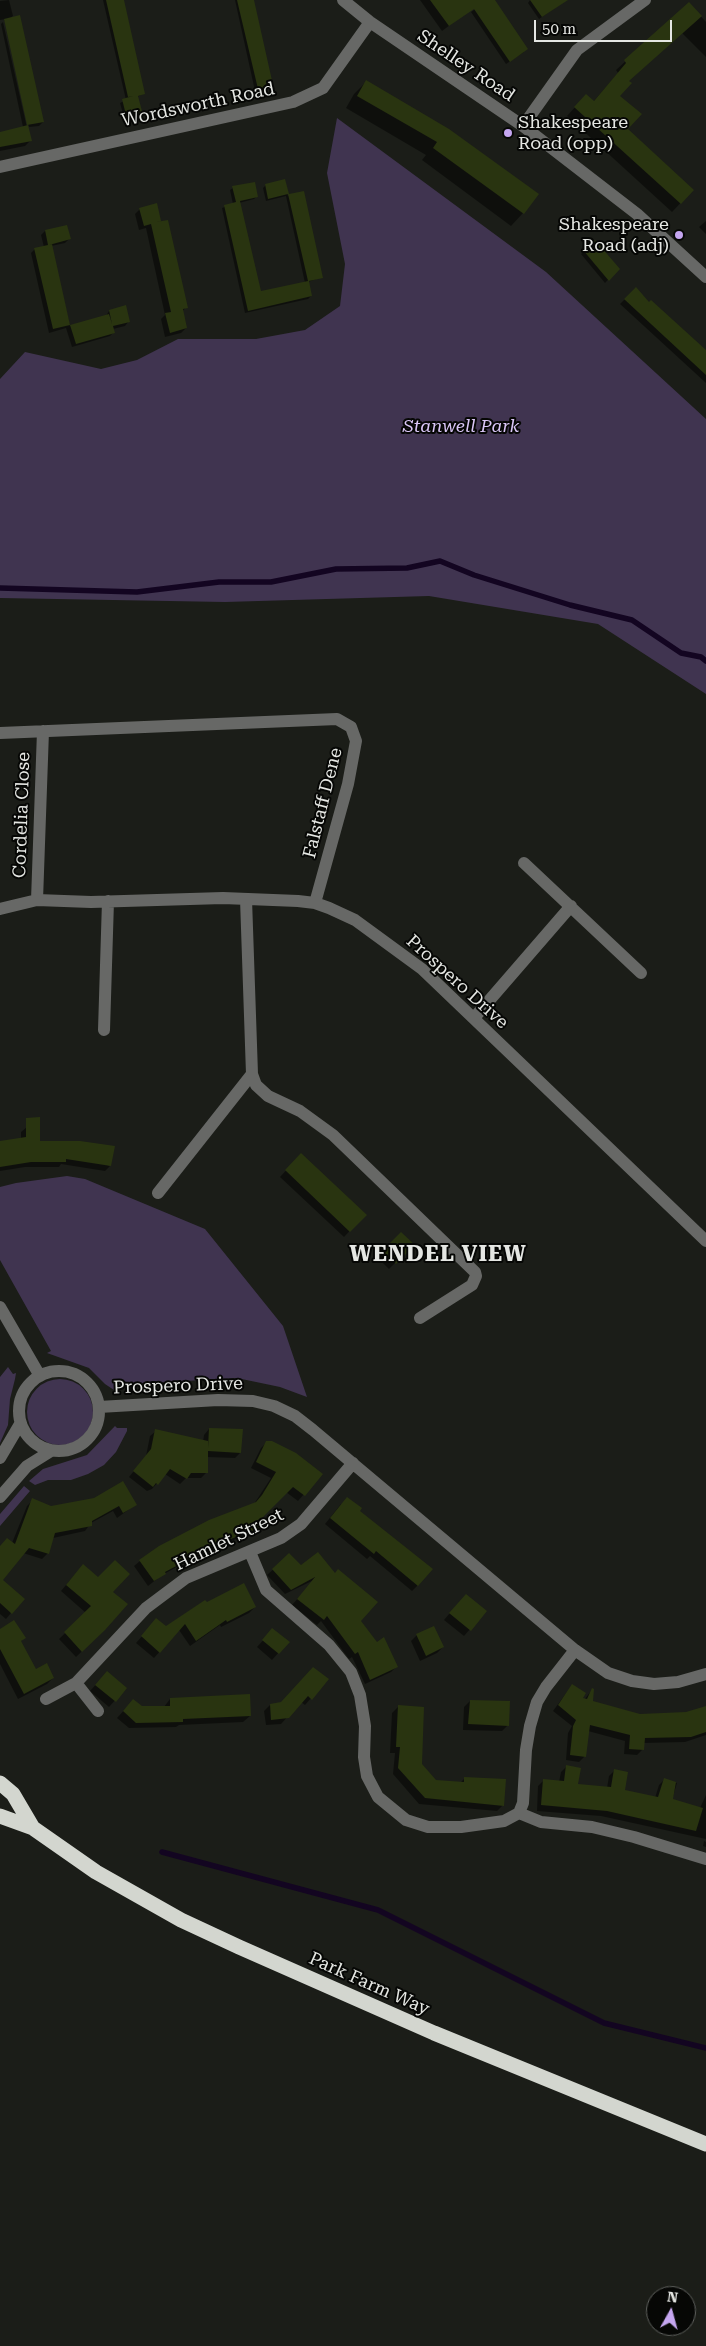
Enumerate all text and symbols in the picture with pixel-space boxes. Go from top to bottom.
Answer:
scale bar [536,10,674,42]
text: 50 m [542,20,576,38]
street label: Shelley Road [413,26,519,106]
street label: Wordsworth Road [119,78,277,132]
place label: Shakespeare Road (opp) [518,112,628,154]
marker: Shakespeare Road (opp) [502,127,514,139]
place label: Shakespeare Road (adj) [559,214,669,256]
marker: Shakespeare Road (adj) [673,229,685,241]
park label: Stanwell Park [403,416,519,438]
street label: Falstaff Dene [299,746,347,860]
street label: Cordelia Close [9,752,35,878]
street label: Prospero Drive [402,931,512,1033]
district label: WENDEL VIEW [348,1242,528,1268]
street label: Prospero Drive [113,1373,243,1399]
street label: Hamlet Street [171,1504,287,1576]
street label: Park Farm Way [305,1948,433,2020]
north arrow [646,2286,696,2336]
text: N [666,2289,679,2306]

